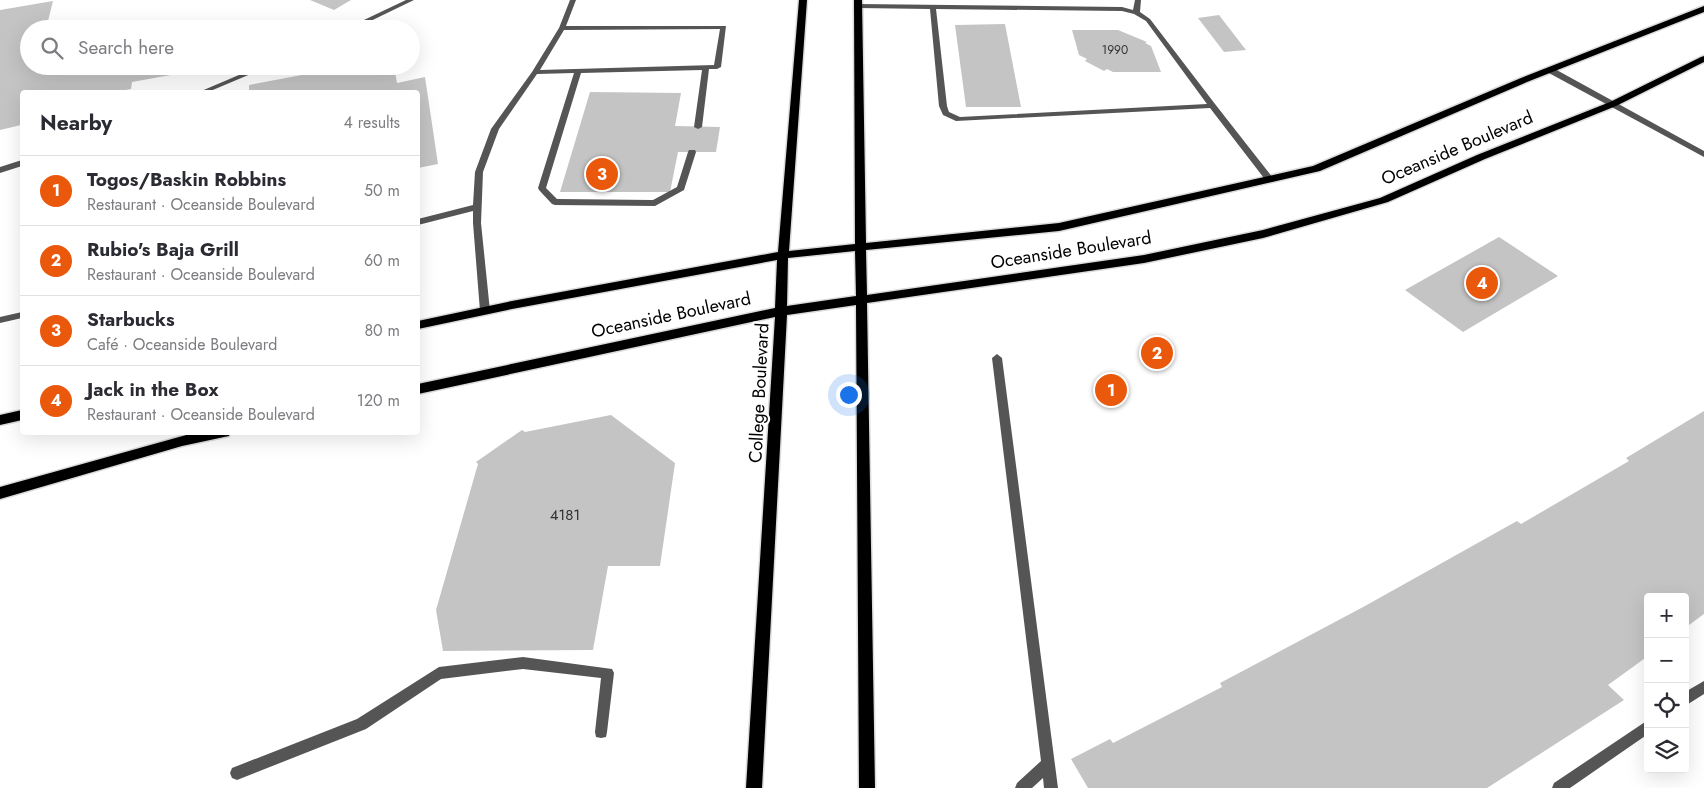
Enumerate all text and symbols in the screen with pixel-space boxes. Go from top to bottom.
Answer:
search box [20,20,420,75]
icon: search [38,34,66,62]
text: Search here [78,34,174,61]
house number: 1990 [1102,41,1128,59]
street label: Oceanside Boulevard [1377,104,1537,192]
text: Nearby [40,108,112,138]
text: 4 results [344,111,400,134]
pin: 3 [586,155,618,193]
text: Togos/Baskin Robbins [87,166,286,193]
text: 1 [52,179,60,202]
text: 50 m [364,179,400,202]
text: Restaurant · Oceanside Boulevard [87,193,315,216]
street label: Oceanside Boulevard [989,224,1153,276]
text: Rubio's Baja Grill [87,236,239,263]
text: 2 [51,249,61,272]
text: 60 m [364,249,400,272]
text: Restaurant · Oceanside Boulevard [87,263,315,286]
pin: 4 [1466,264,1498,302]
street label: Oceanside Boulevard [589,285,753,345]
text: Starbucks [87,306,175,333]
text: 3 [51,319,61,342]
text: 80 m [364,319,400,342]
street label: College Boulevard [742,322,776,464]
text: Café · Oceanside Boulevard [87,333,277,356]
pin: 2 [1141,334,1173,372]
pin: 1 [1095,371,1127,409]
text: Jack in the Box [87,376,219,403]
your location [836,382,862,408]
text: 4 [50,389,62,412]
text: 120 m [357,389,400,412]
text: Restaurant · Oceanside Boulevard [87,403,315,426]
house number: 4181 [550,504,580,526]
map controls [1644,593,1689,773]
button: + [1644,593,1689,638]
button: − [1644,638,1689,683]
button: locate [1644,683,1689,728]
button: layers [1644,728,1689,773]

